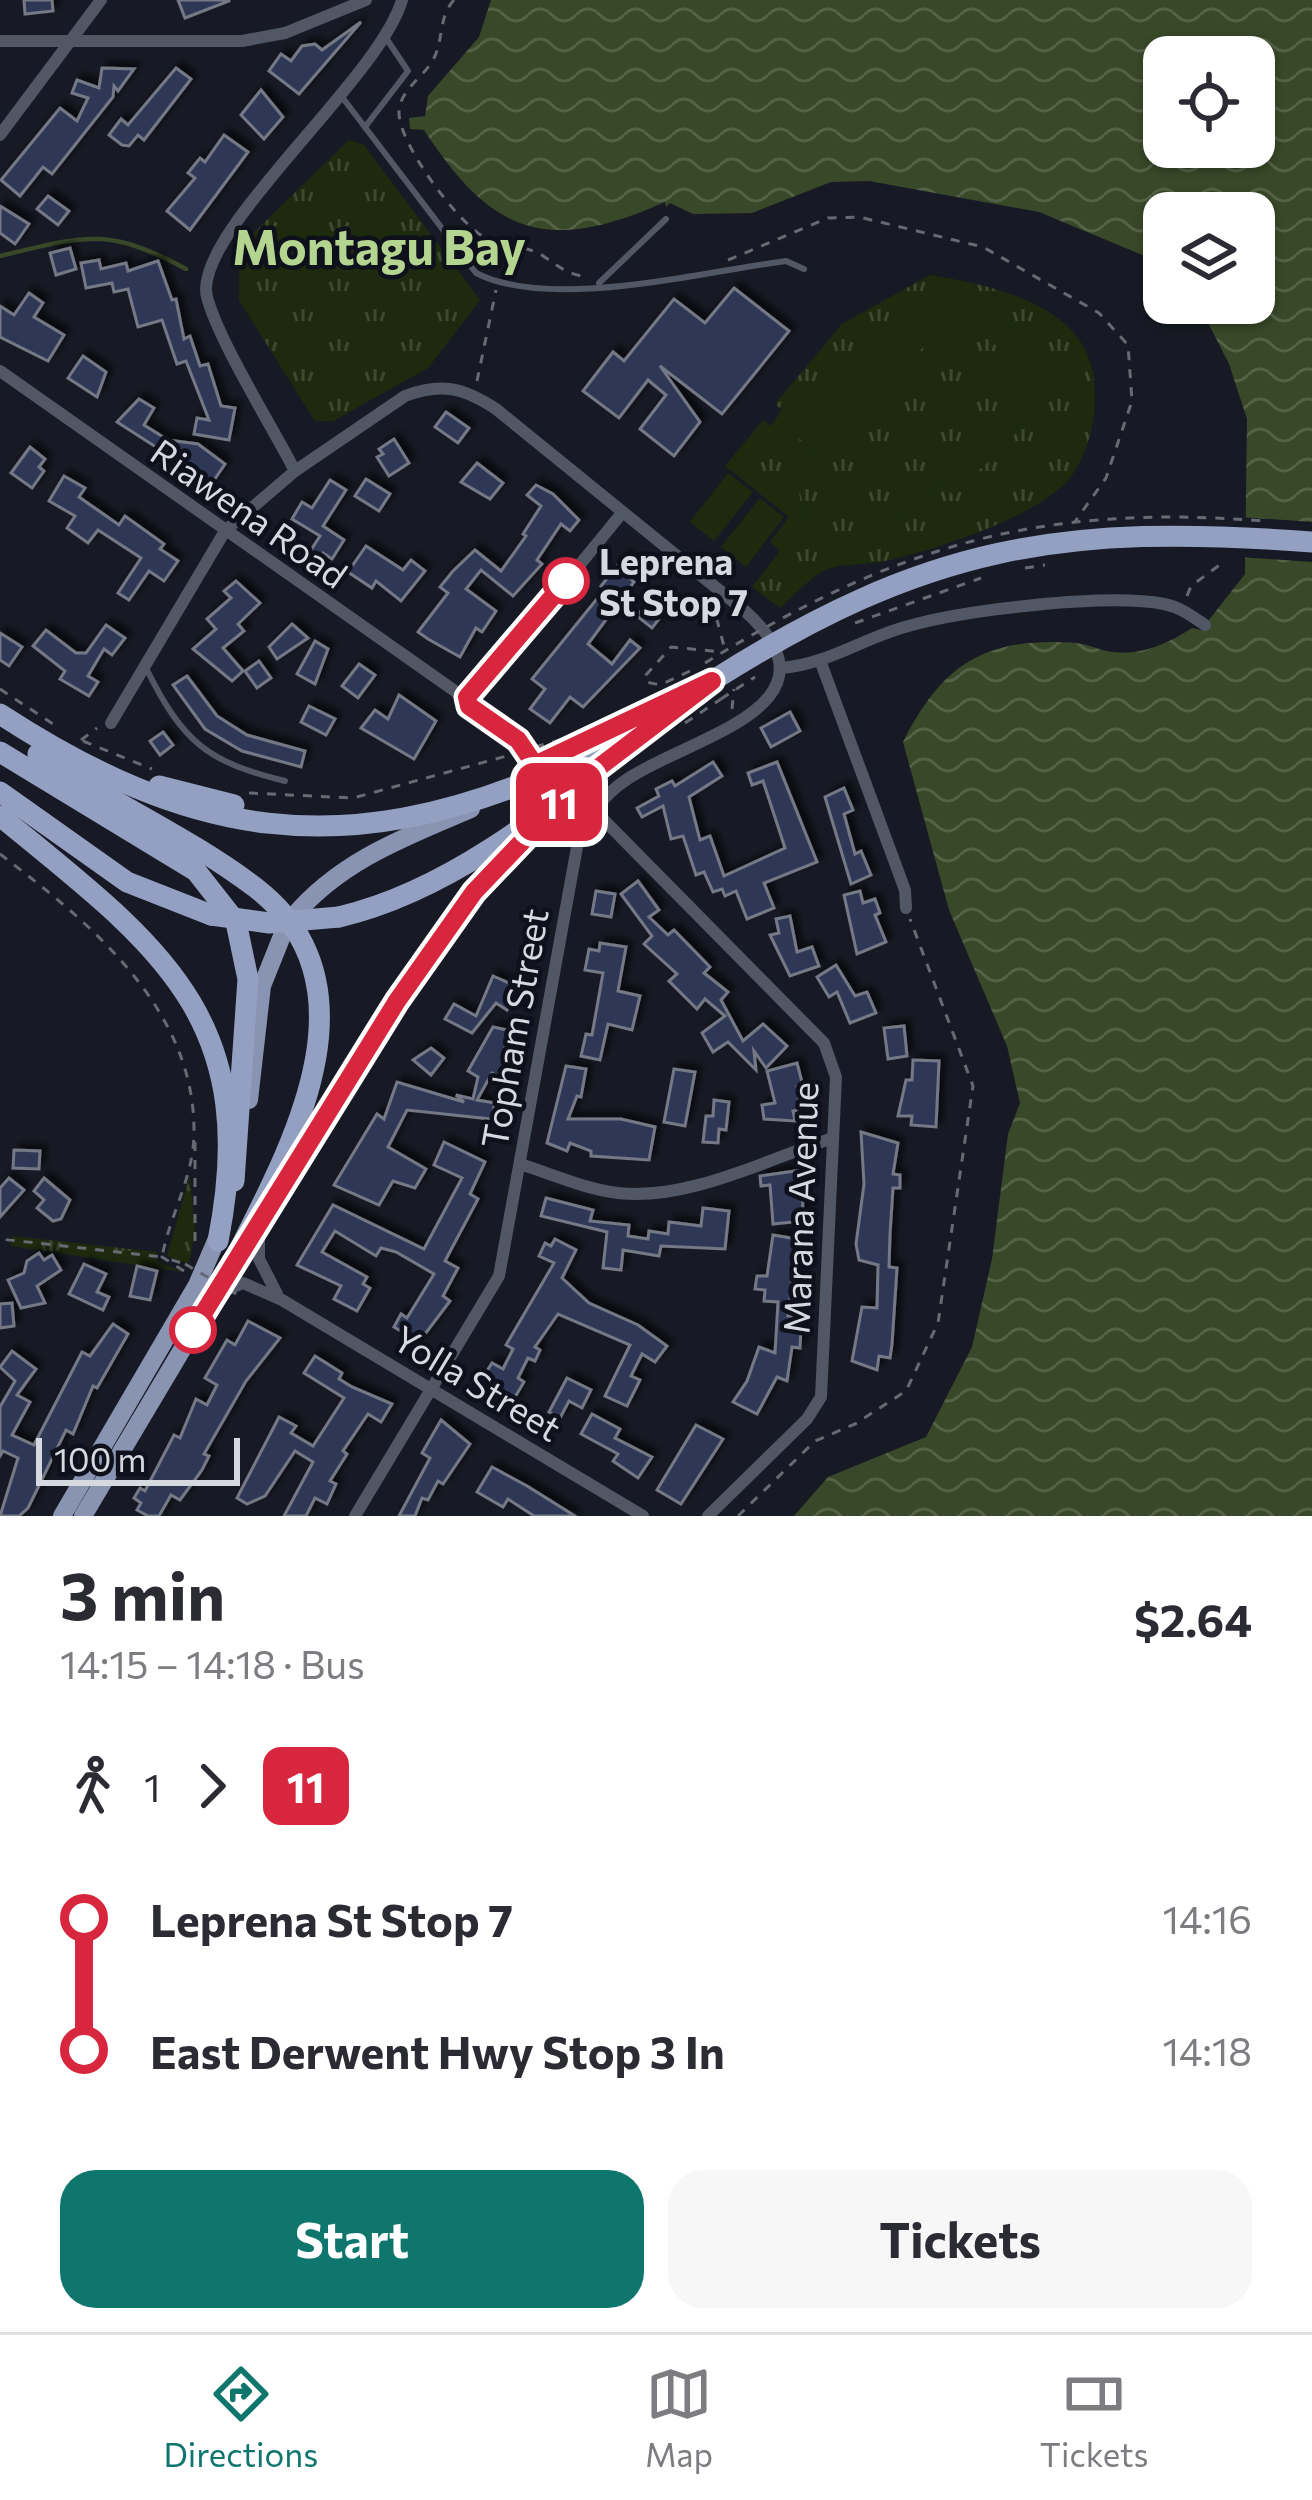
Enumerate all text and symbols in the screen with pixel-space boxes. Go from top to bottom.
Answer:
map controls [1143,36,1275,324]
button: locate [1143,36,1275,168]
button: layers [1143,192,1275,324]
district label: Montagu Bay [232,216,526,275]
street label: Riawena Road [143,428,357,596]
place label: Leprena St Stop 7 [599,538,748,623]
marker: Leprena St Stop 7 [544,559,588,603]
line badge: 11 [505,763,613,841]
text: 11 [540,776,578,828]
street label: Topham Street [470,905,556,1151]
street label: Marana Avenue [773,1081,825,1335]
unlabelled marker [171,1308,215,1352]
street label: Yolla Street [386,1315,570,1449]
scale bar [36,1432,240,1485]
text: 100 m [54,1438,146,1479]
text: 3 min [60,1553,225,1634]
text: $2.64 [1134,1591,1252,1646]
text: 14:15 – 14:18 · Bus [60,1639,365,1687]
icon: walk [60,1753,126,1819]
icon: forward [179,1753,245,1819]
text: 11 [287,1760,325,1812]
text: 1 [144,1762,161,1810]
text: Leprena St Stop 7 [150,1891,513,1946]
text: 14:16 [1162,1894,1252,1942]
text: East Derwent Hwy Stop 3 In [150,2023,725,2078]
text: 14:18 [1162,2026,1252,2074]
button: Start [60,2170,644,2308]
button: Tickets [668,2170,1252,2308]
tab: Directions [163,2361,318,2474]
tab: Map [645,2361,713,2474]
tab: Tickets [1040,2361,1149,2474]

